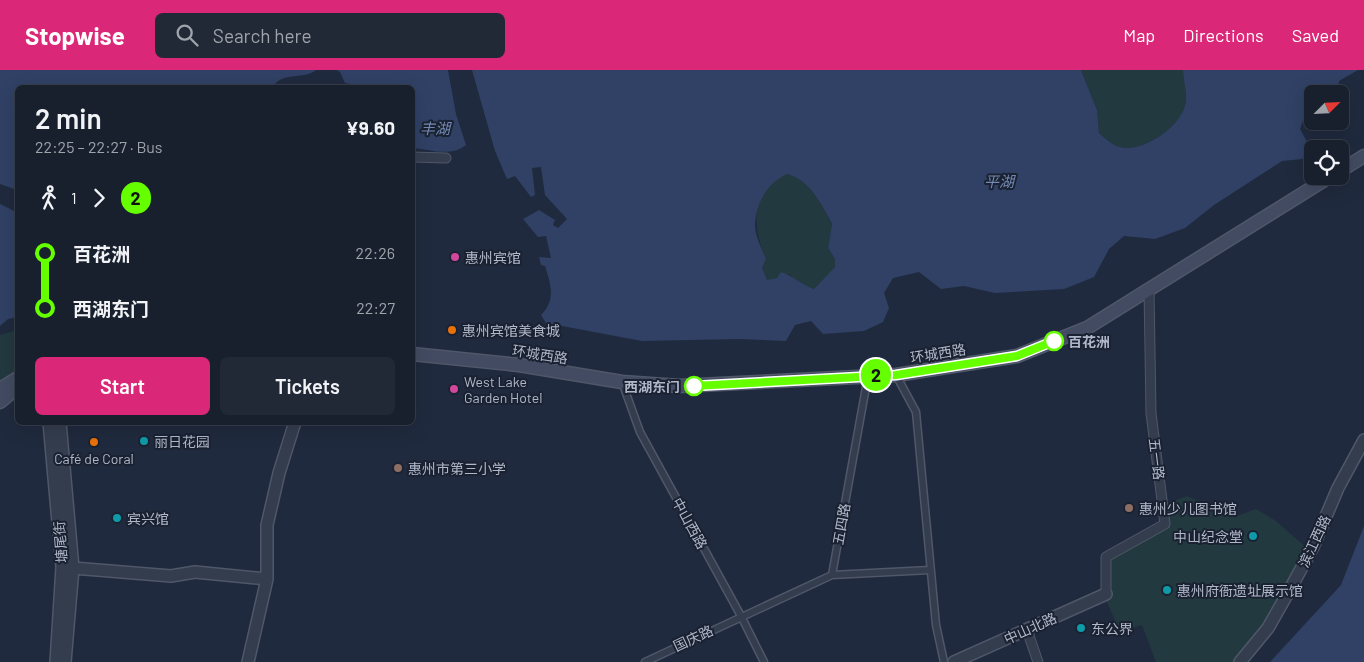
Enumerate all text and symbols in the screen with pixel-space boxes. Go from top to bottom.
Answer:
search box [155,13,505,58]
text: Stopwise [25,21,125,50]
icon: search [173,21,201,49]
text: Search here [213,24,312,47]
text: Map [1123,24,1155,46]
text: Directions [1183,24,1264,46]
text: Saved [1292,24,1339,46]
north arrow [1304,85,1349,130]
map controls [1304,85,1349,185]
text: 2 min [35,101,102,135]
text: ¥9.60 [346,116,395,139]
water label: 丰湖 [420,119,452,137]
text: 22:25 – 22:27 · Bus [35,137,163,156]
button: locate [1304,140,1349,185]
water label: 平湖 [984,172,1016,190]
icon: walk [35,184,63,212]
icon: forward [85,184,113,212]
text: 2 [131,187,141,209]
text: 1 [71,188,77,207]
text: 百花洲 [73,242,130,265]
text: 22:26 [356,243,395,262]
place label: 惠州宾馆 [465,249,521,266]
marker: 惠州宾馆 [449,251,461,263]
text: 西湖东门 [73,297,149,320]
text: 22:27 [356,298,395,317]
place label: 惠州宾馆美食城 [462,322,560,339]
marker: 惠州宾馆美食城 [446,324,458,336]
marker: 百花洲 [1044,331,1064,351]
place label: 百花洲 [1068,333,1110,350]
street label: 环城西路 [909,340,967,366]
street label: 环城西路 [511,341,569,367]
button: Start [35,357,210,415]
button: Tickets [220,357,395,415]
line badge: 2 [860,359,892,391]
text: 2 [871,364,881,386]
place label: West Lake Garden Hotel [464,373,542,406]
marker: 西湖东门 [684,376,704,396]
place label: 西湖东门 [624,378,680,395]
marker: West Lake Garden Hotel [448,383,460,395]
place label: 丽日花园 [154,433,210,450]
marker: 丽日花园 [138,435,150,447]
marker: Café de Coral [88,436,100,448]
street label: 五一路 [1146,437,1168,481]
place label: Café de Coral [54,450,134,467]
place label: 惠州市第三小学 [408,460,506,477]
marker: 惠州市第三小学 [392,462,404,474]
street label: 中山西路 [669,494,711,552]
place label: 惠州少儿图书馆 [1139,500,1237,517]
street label: 五四路 [829,502,853,546]
marker: 惠州少儿图书馆 [1123,502,1135,514]
place label: 宾兴馆 [127,510,169,527]
marker: 宾兴馆 [111,512,123,524]
street label: 滨江西路 [1294,512,1334,570]
street label: 塘尾街 [50,520,70,564]
place label: 中山纪念堂 [1173,528,1243,545]
marker: 中山纪念堂 [1247,530,1259,542]
place label: 惠州府衙遗址展示馆 [1177,582,1303,599]
marker: 惠州府衙遗址展示馆 [1161,584,1173,596]
street label: 中山北路 [1001,609,1059,647]
place label: 东公界 [1091,620,1133,637]
street label: 国庆路 [670,621,716,655]
marker: 东公界 [1075,622,1087,634]

